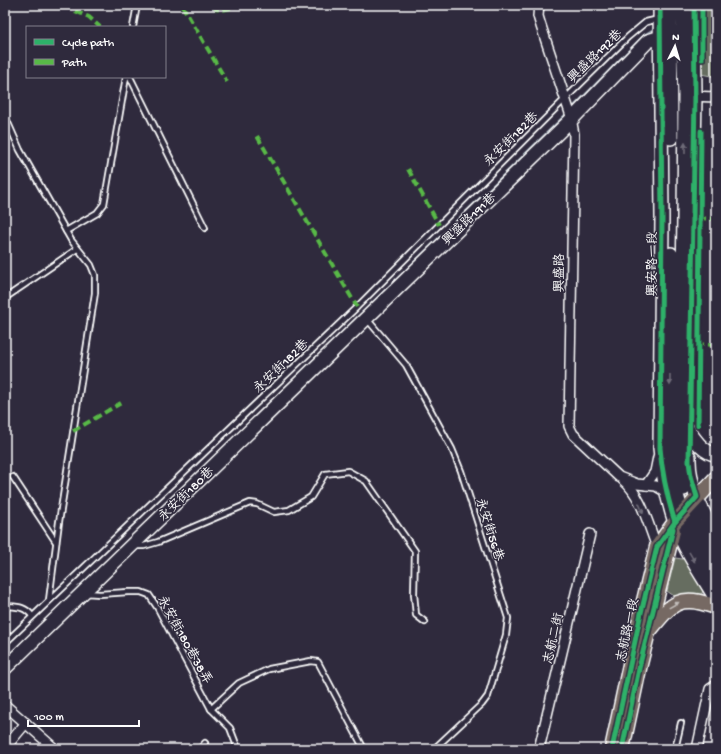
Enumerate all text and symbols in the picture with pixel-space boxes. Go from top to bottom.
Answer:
legend [26,26,166,78]
street label: 興盛路192巷 [565,26,626,87]
north arrow [655,26,695,66]
text: N [672,32,680,44]
text: Cycle path [62,37,115,51]
text: Path [61,57,87,71]
street label: 永安街182巷 [481,109,542,170]
one-way arrow [682,141,688,154]
street label: 興盛路191巷 [439,190,500,249]
street label: 興安路一段 [645,231,661,297]
street label: 興盛路 [552,253,568,293]
street label: 永安街182巷 [250,336,312,397]
one-way arrow [667,374,673,387]
street label: 永安街180巷 [155,464,218,525]
street label: 永安街56巷 [471,496,507,563]
one-way arrow [638,502,645,514]
one-way arrow [688,551,695,563]
street label: 永安街180巷38弄 [153,593,215,687]
street label: 志航路一段 [612,597,643,664]
one-way arrow [669,601,680,608]
street label: 志航二街 [539,611,568,666]
scale bar [28,702,139,728]
text: 100 m [33,711,64,725]

